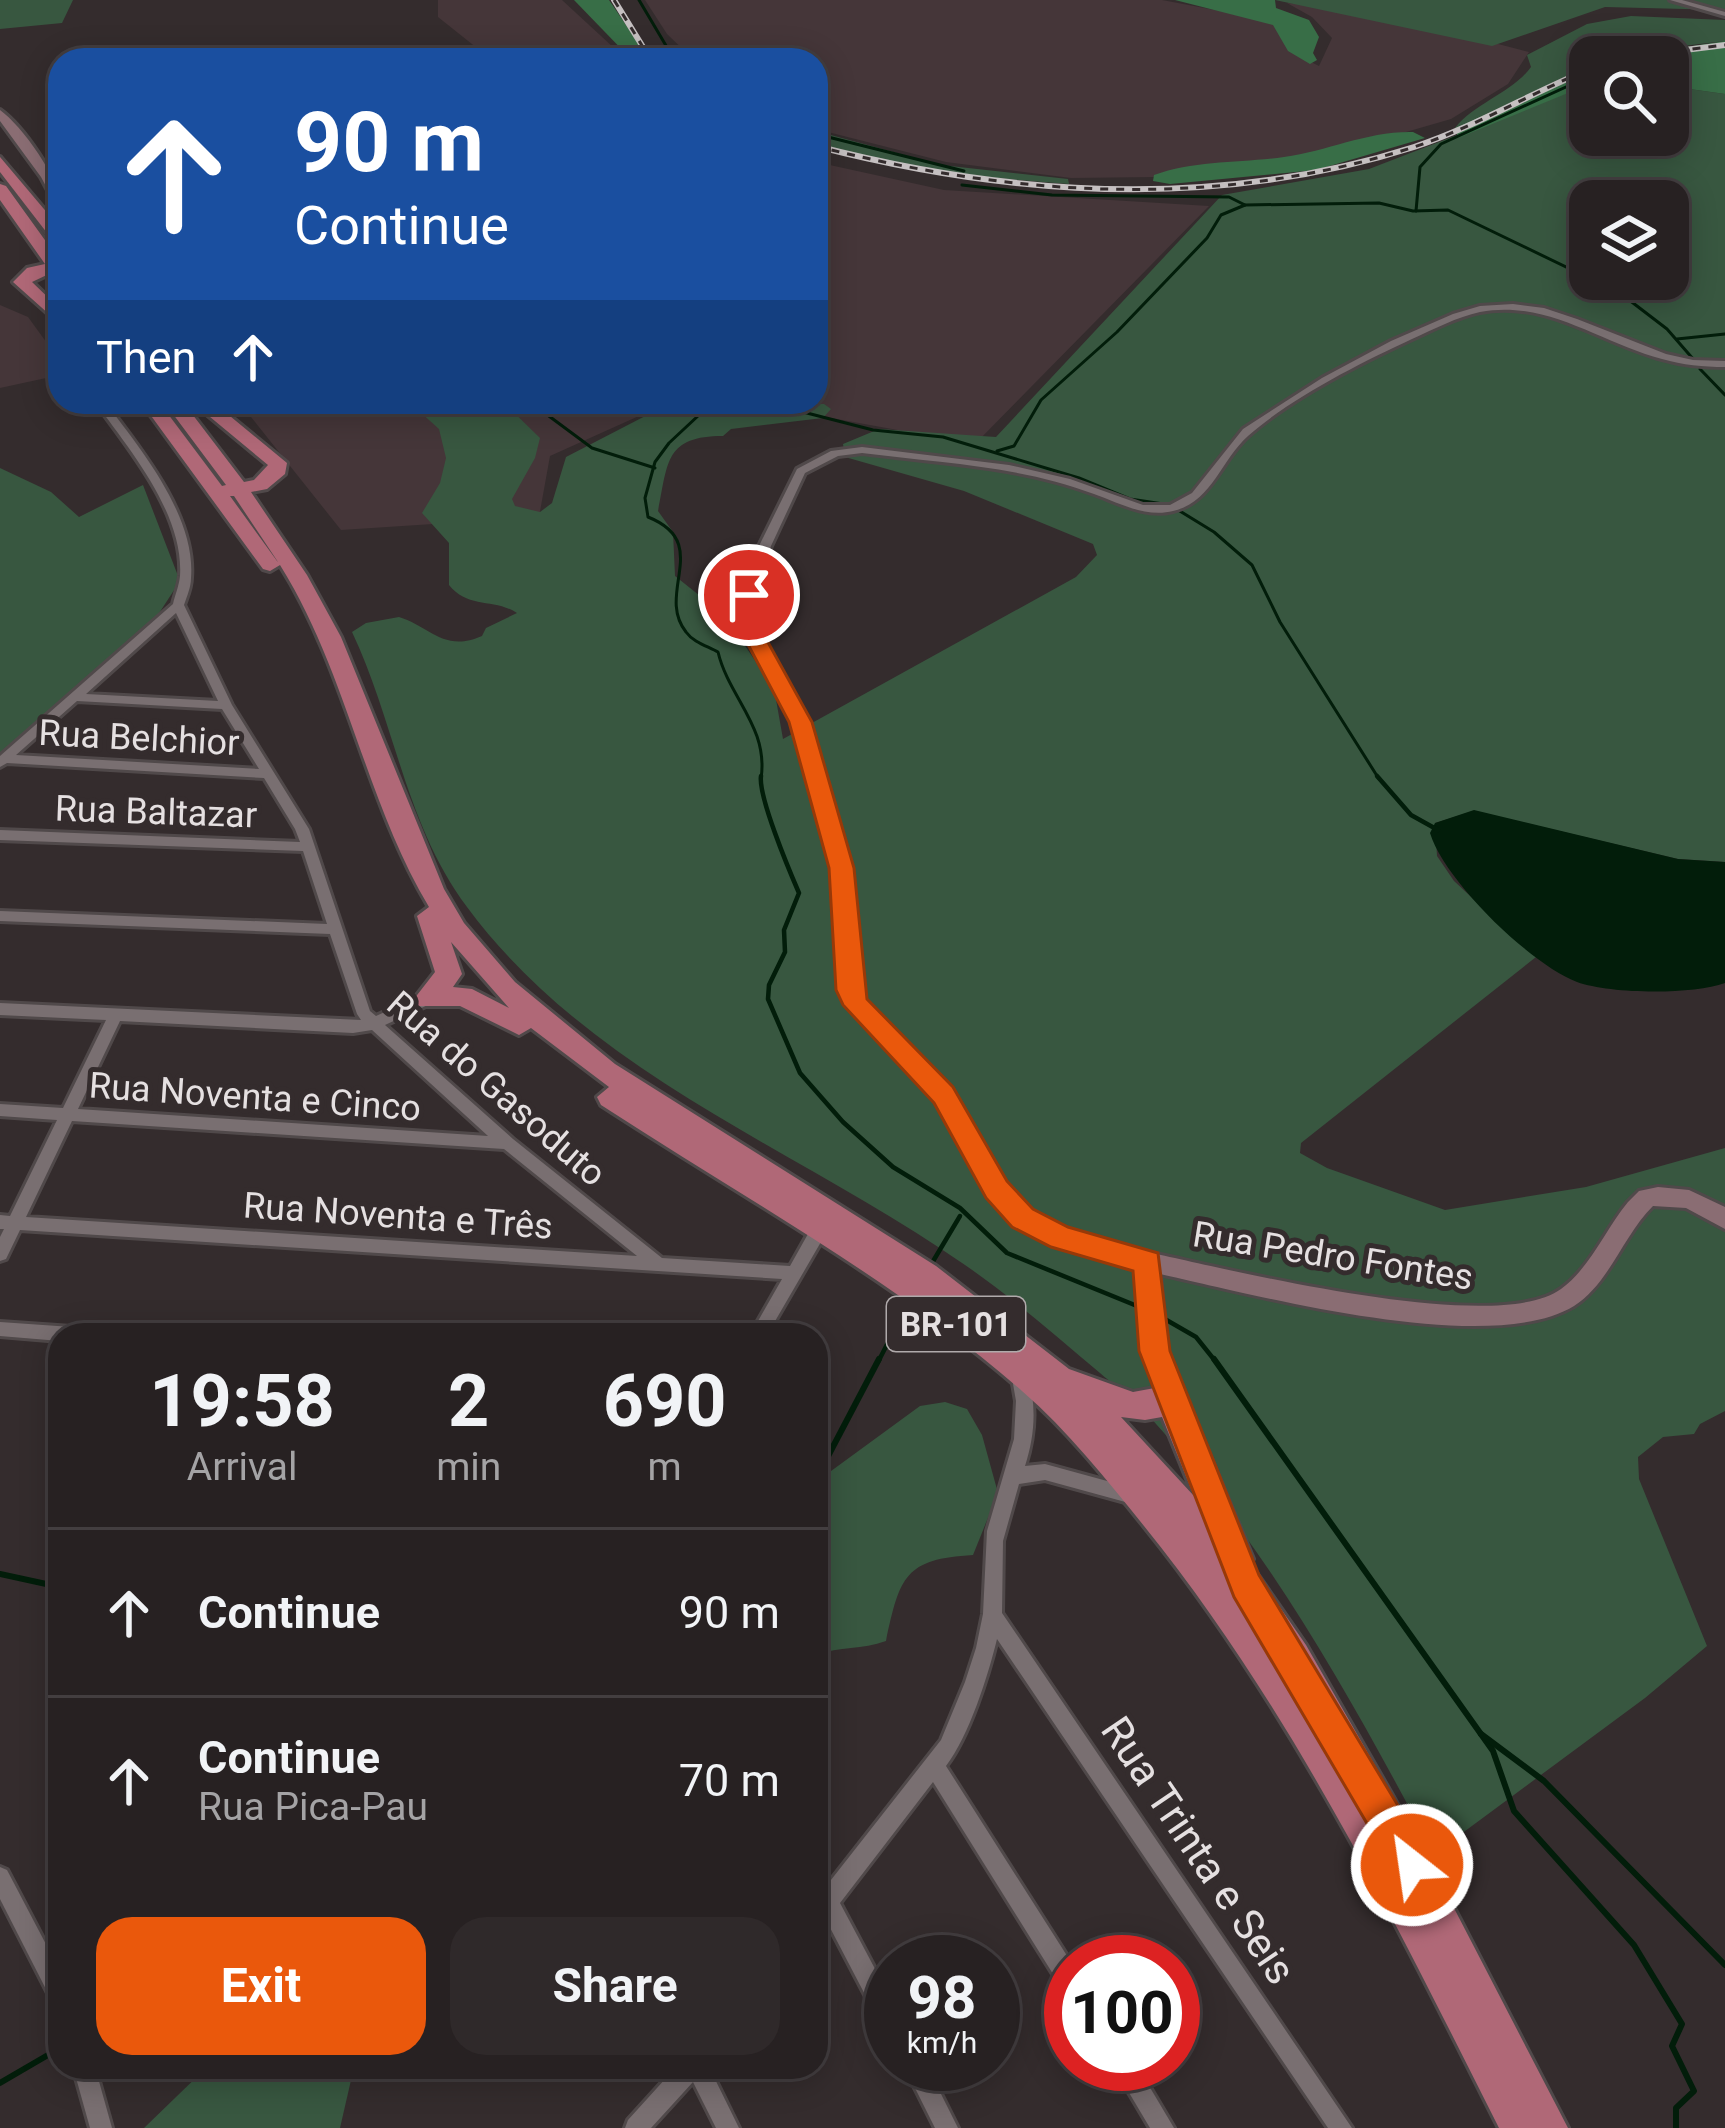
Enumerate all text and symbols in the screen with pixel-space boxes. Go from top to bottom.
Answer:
map controls [1569,36,1689,300]
button: search [1569,36,1689,156]
text: 90 m [294,93,484,192]
icon: ahead [96,96,252,252]
button: layers [1569,180,1689,300]
text: Continue [294,194,509,257]
icon: ahead [220,324,286,390]
text: Then [96,331,196,384]
pin [698,544,800,646]
icon: arrive [716,562,782,628]
street label: Rua Belchior [37,712,240,764]
street label: Rua Baltazar [54,787,258,837]
street label: Rua do Gasoduto [379,982,614,1195]
street label: Rua Noventa e Cinco [88,1064,422,1130]
street label: Rua Noventa e Três [242,1184,554,1248]
street label: Rua Pedro Fontes [1190,1213,1476,1299]
road number: BR-101 [887,1297,1025,1351]
text: 19:58 [149,1359,335,1444]
text: 2 [448,1359,489,1444]
text: 690 [603,1359,727,1444]
text: Arrival [187,1444,297,1490]
text: min [436,1444,501,1490]
text: m [648,1444,682,1490]
icon: ahead [96,1580,162,1646]
text: Continue [198,1586,380,1639]
text: 90 m [679,1586,780,1639]
street label: Rua Trinta e Seis [1091,1707,1306,1993]
text: Continue [198,1731,380,1784]
icon: ahead [96,1748,162,1814]
text: 70 m [679,1754,780,1807]
text: Rua Pica-Pau [198,1784,428,1830]
position arrow [1349,1802,1475,1928]
button: Exit [96,1917,426,2055]
button: Share [450,1917,780,2055]
speed limit sign: 100 [1044,1935,1200,2091]
text: 98 [908,1962,976,2033]
text: km/h [907,2025,977,2060]

